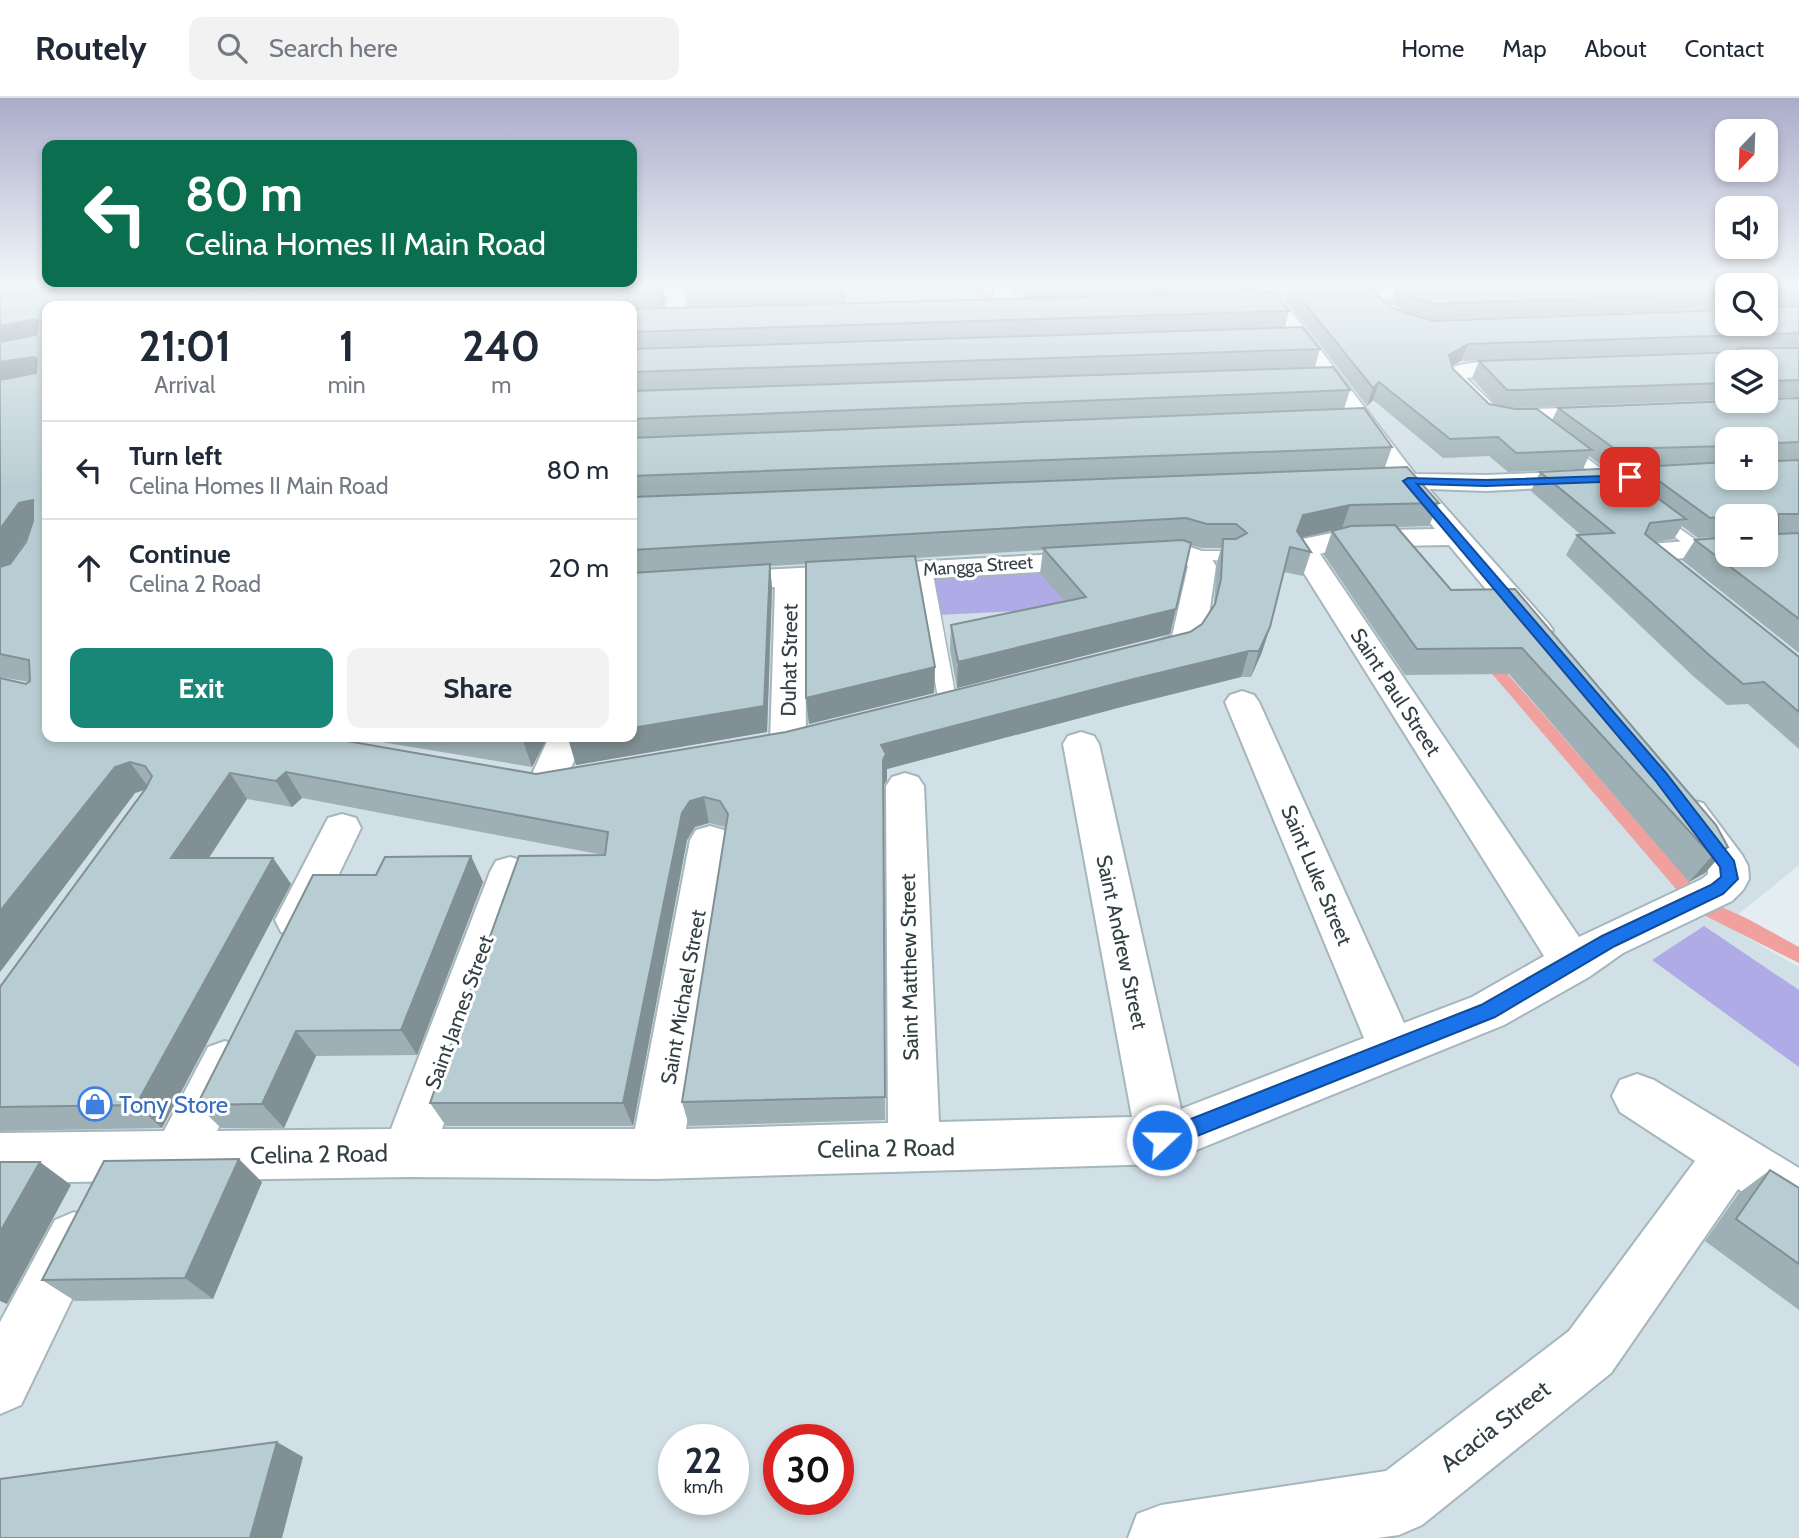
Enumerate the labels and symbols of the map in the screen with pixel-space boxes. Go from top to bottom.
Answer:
north arrow [1715,119,1778,182]
pin [1600,447,1660,507]
street label: Mangga Street [922,551,1034,581]
street label: Duhat Street [776,603,802,717]
street label: Saint Paul Street [1346,624,1446,760]
street label: Saint Luke Street [1276,801,1358,949]
street label: Saint Andrew Street [1091,853,1153,1031]
street label: Saint Matthew Street [895,873,923,1061]
street label: Saint Michael Street [655,908,711,1086]
street label: Saint James Street [420,932,498,1092]
shop icon: Tony Store [76,1085,114,1123]
place label: Tony Store [119,1090,228,1119]
position arrow [1125,1103,1199,1177]
street label: Celina 2 Road [817,1132,955,1164]
street label: Celina 2 Road [250,1138,388,1170]
street label: Acacia Street [1434,1374,1556,1478]
speed limit sign: 30 [763,1424,854,1515]

